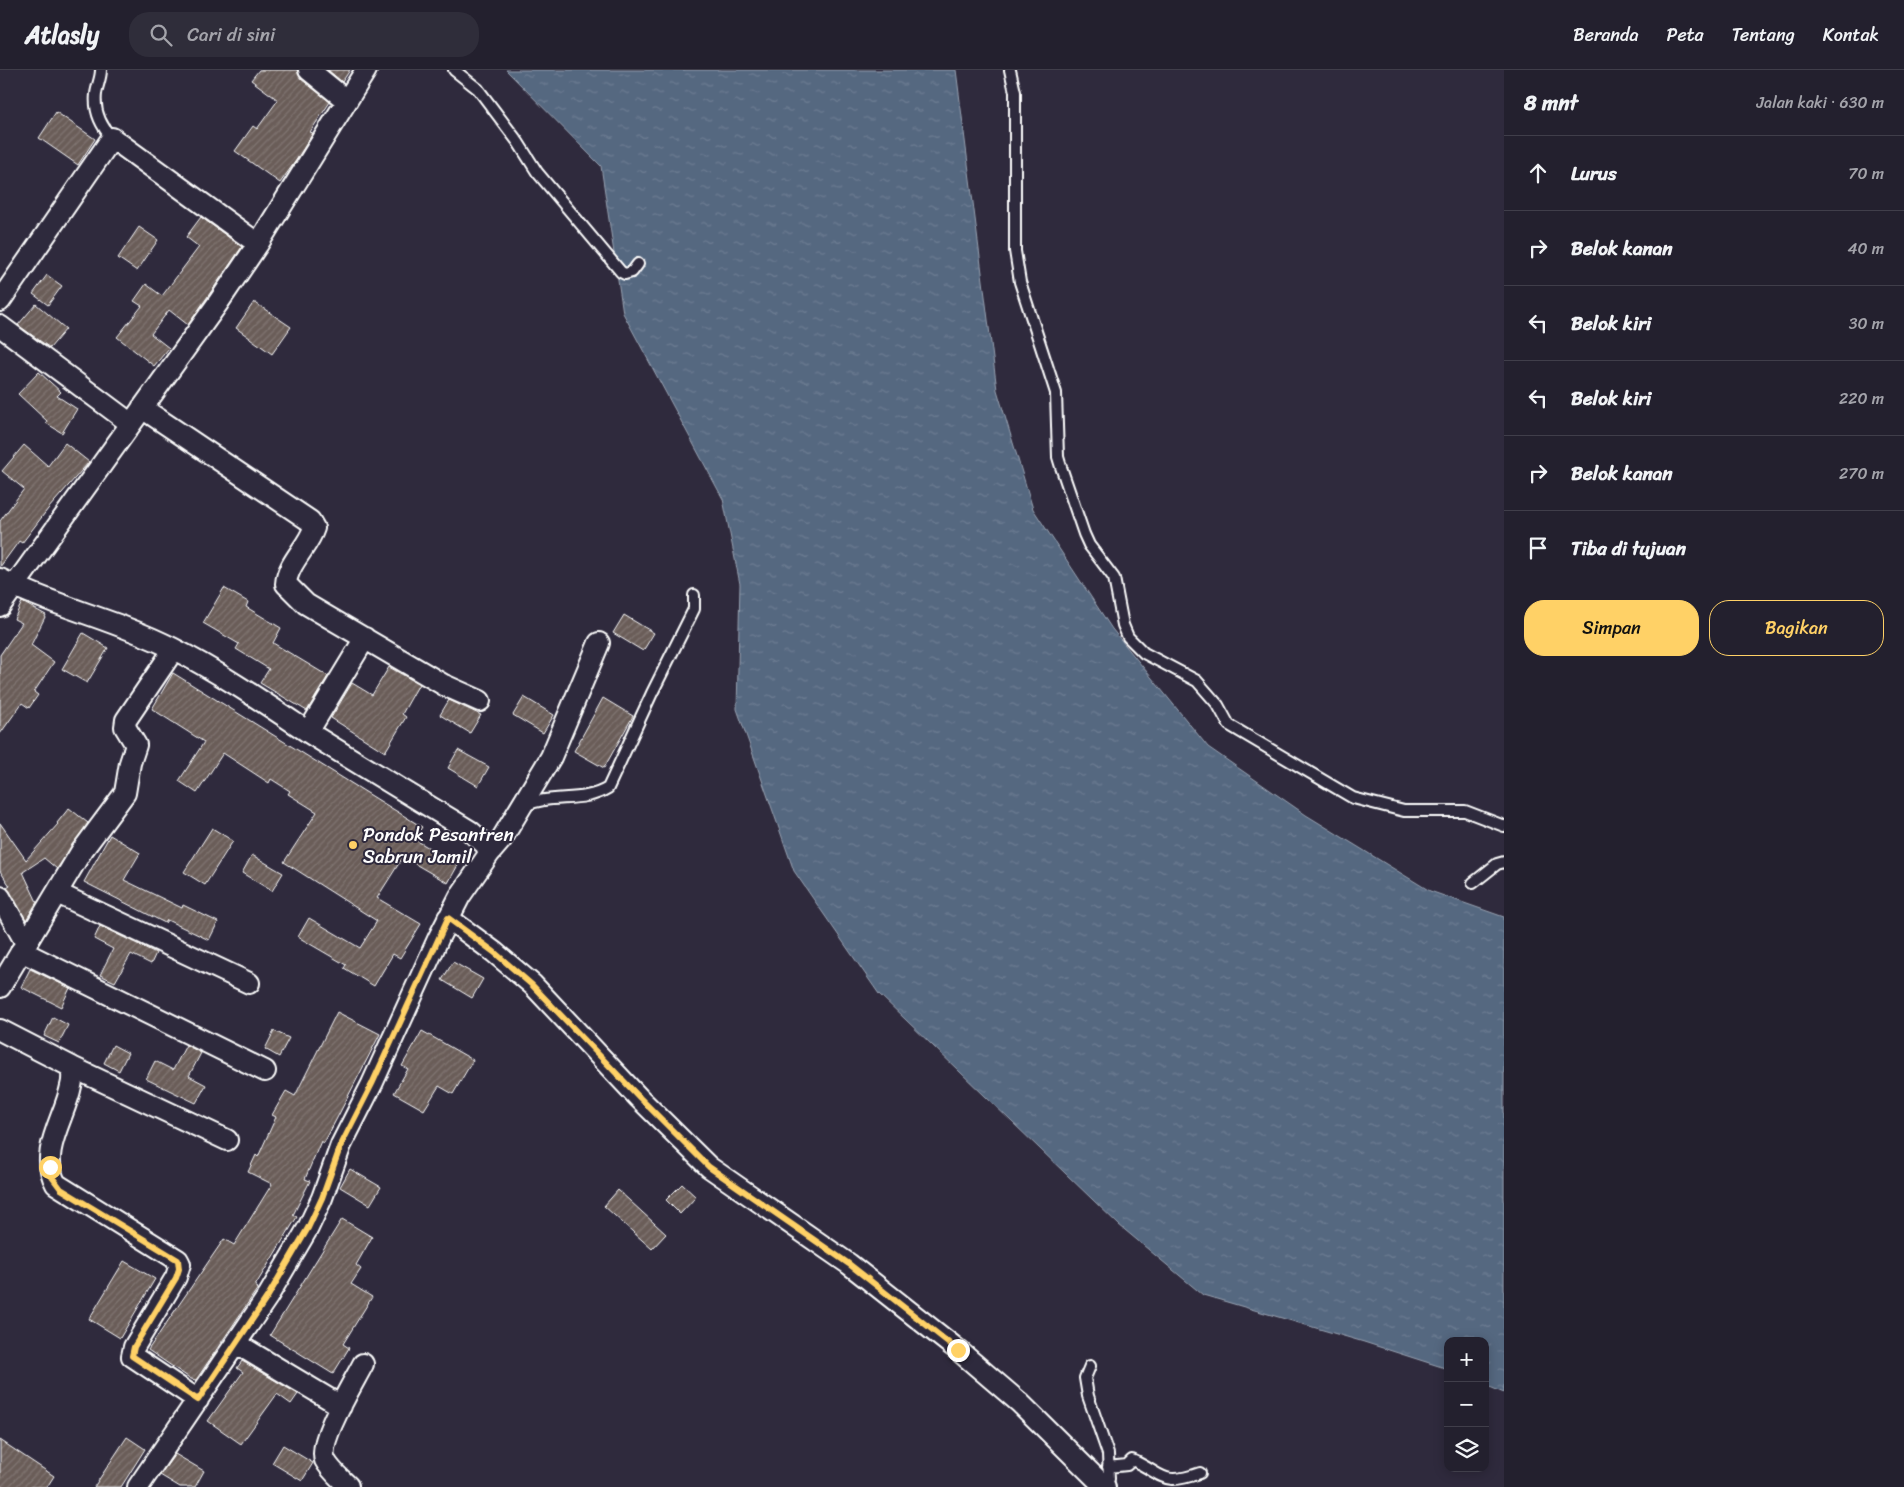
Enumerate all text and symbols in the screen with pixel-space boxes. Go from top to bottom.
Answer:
search box [129,12,479,57]
text: Atlasly [25,14,99,56]
text: Cari di sini [187,18,275,51]
text: Beranda [1573,19,1639,51]
text: Peta [1667,19,1704,51]
text: Tentang [1732,19,1795,51]
text: Kontak [1823,19,1879,51]
icon: search [147,21,175,49]
text: 8 mnt [1524,84,1578,122]
text: Jalan kaki · 630 m [1757,88,1884,117]
text: Lurus [1571,157,1617,190]
icon: ahead [1524,159,1552,187]
text: 70 m [1848,159,1884,188]
text: Belok kanan [1571,232,1673,265]
icon: right [1524,234,1552,262]
text: 40 m [1847,234,1884,263]
text: Belok kiri [1571,307,1651,340]
icon: left [1524,309,1552,337]
text: 30 m [1849,309,1884,338]
text: Belok kiri [1571,382,1651,415]
icon: left [1524,384,1552,412]
text: 220 m [1839,384,1884,413]
text: Belok kanan [1571,457,1673,490]
icon: right [1524,459,1552,487]
text: 270 m [1839,459,1884,488]
text: Tiba di tujuan [1571,532,1686,565]
icon: arrive [1524,534,1552,562]
button: Simpan [1524,600,1699,656]
button: Bagikan [1709,600,1884,656]
place label: Pondok Pesantren Sabrun Jamil [363,818,514,873]
marker: Pondok Pesantren Sabrun Jamil [347,839,359,851]
route start [39,1156,62,1179]
map controls [1444,1337,1489,1472]
button: + [1444,1337,1489,1382]
route end [947,1339,970,1362]
button: − [1444,1382,1489,1427]
button: layers [1444,1427,1489,1472]

